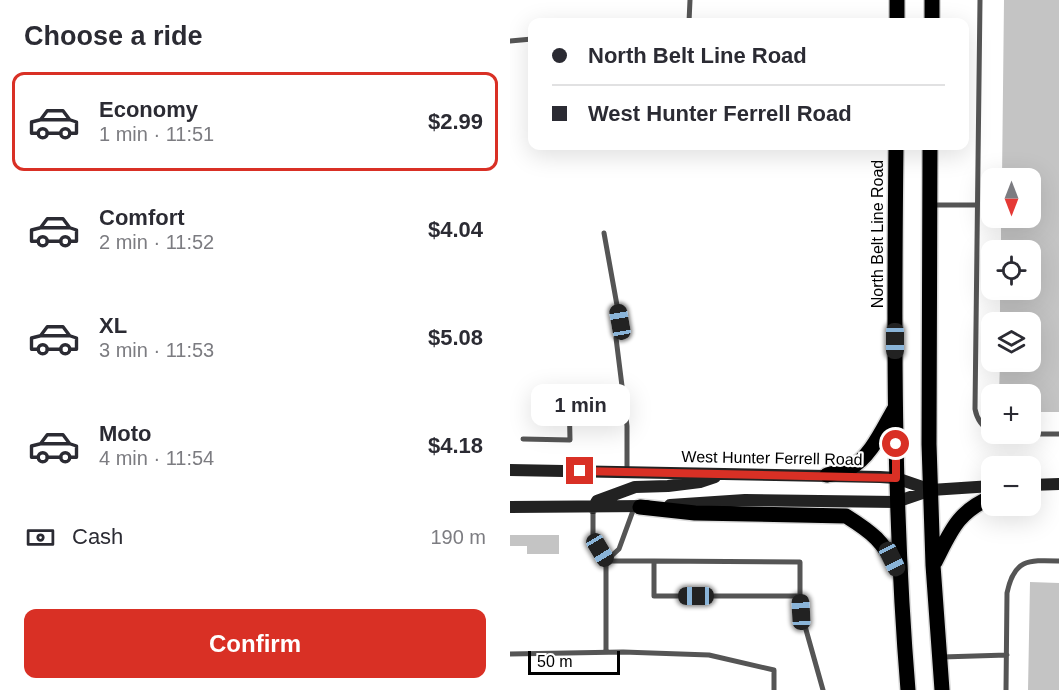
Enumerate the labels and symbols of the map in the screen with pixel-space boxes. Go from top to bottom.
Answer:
street label: North Belt Line Road [869,160,886,308]
north arrow [981,168,1041,228]
car [608,303,632,341]
car [886,323,904,359]
callout: 1 min [530,384,629,426]
route start [882,430,909,457]
street label: West Hunter Ferrell Road [681,448,863,468]
route end [566,457,593,484]
car [583,530,617,570]
car [876,539,908,579]
car [678,587,714,605]
car [791,594,811,630]
scale bar [528,648,620,676]

